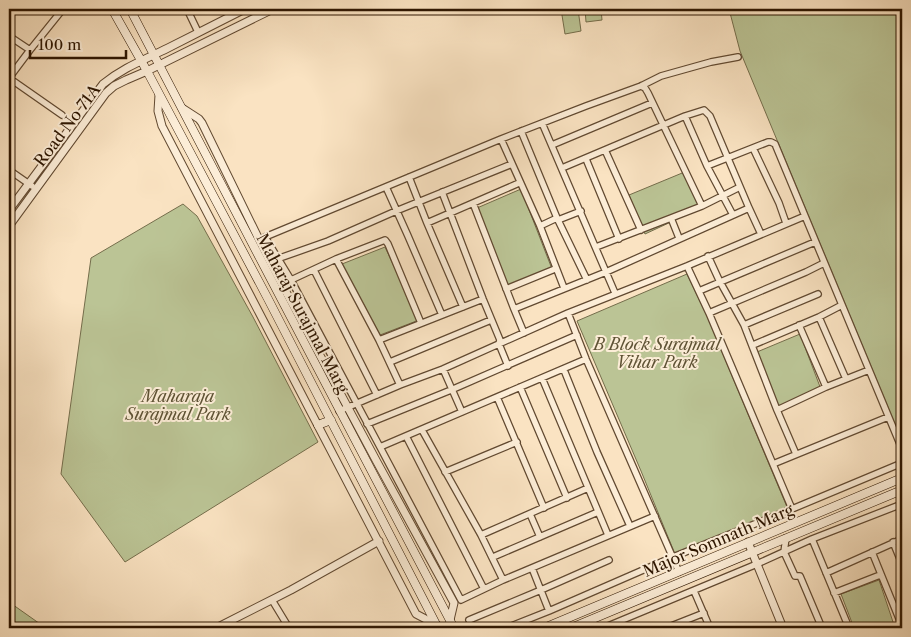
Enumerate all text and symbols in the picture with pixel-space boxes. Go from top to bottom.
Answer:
scale bar [30,28,126,60]
text: 100 m [38,35,81,54]
street label: Road No 71A [30,79,105,170]
street label: Maharaj Surajmal Marg [252,230,354,397]
park label: B Block Surajmal Vihar Park [591,334,722,372]
park label: Maharaja Surajmal Park [124,386,231,424]
street label: Major Somnath Marg [640,499,797,581]

